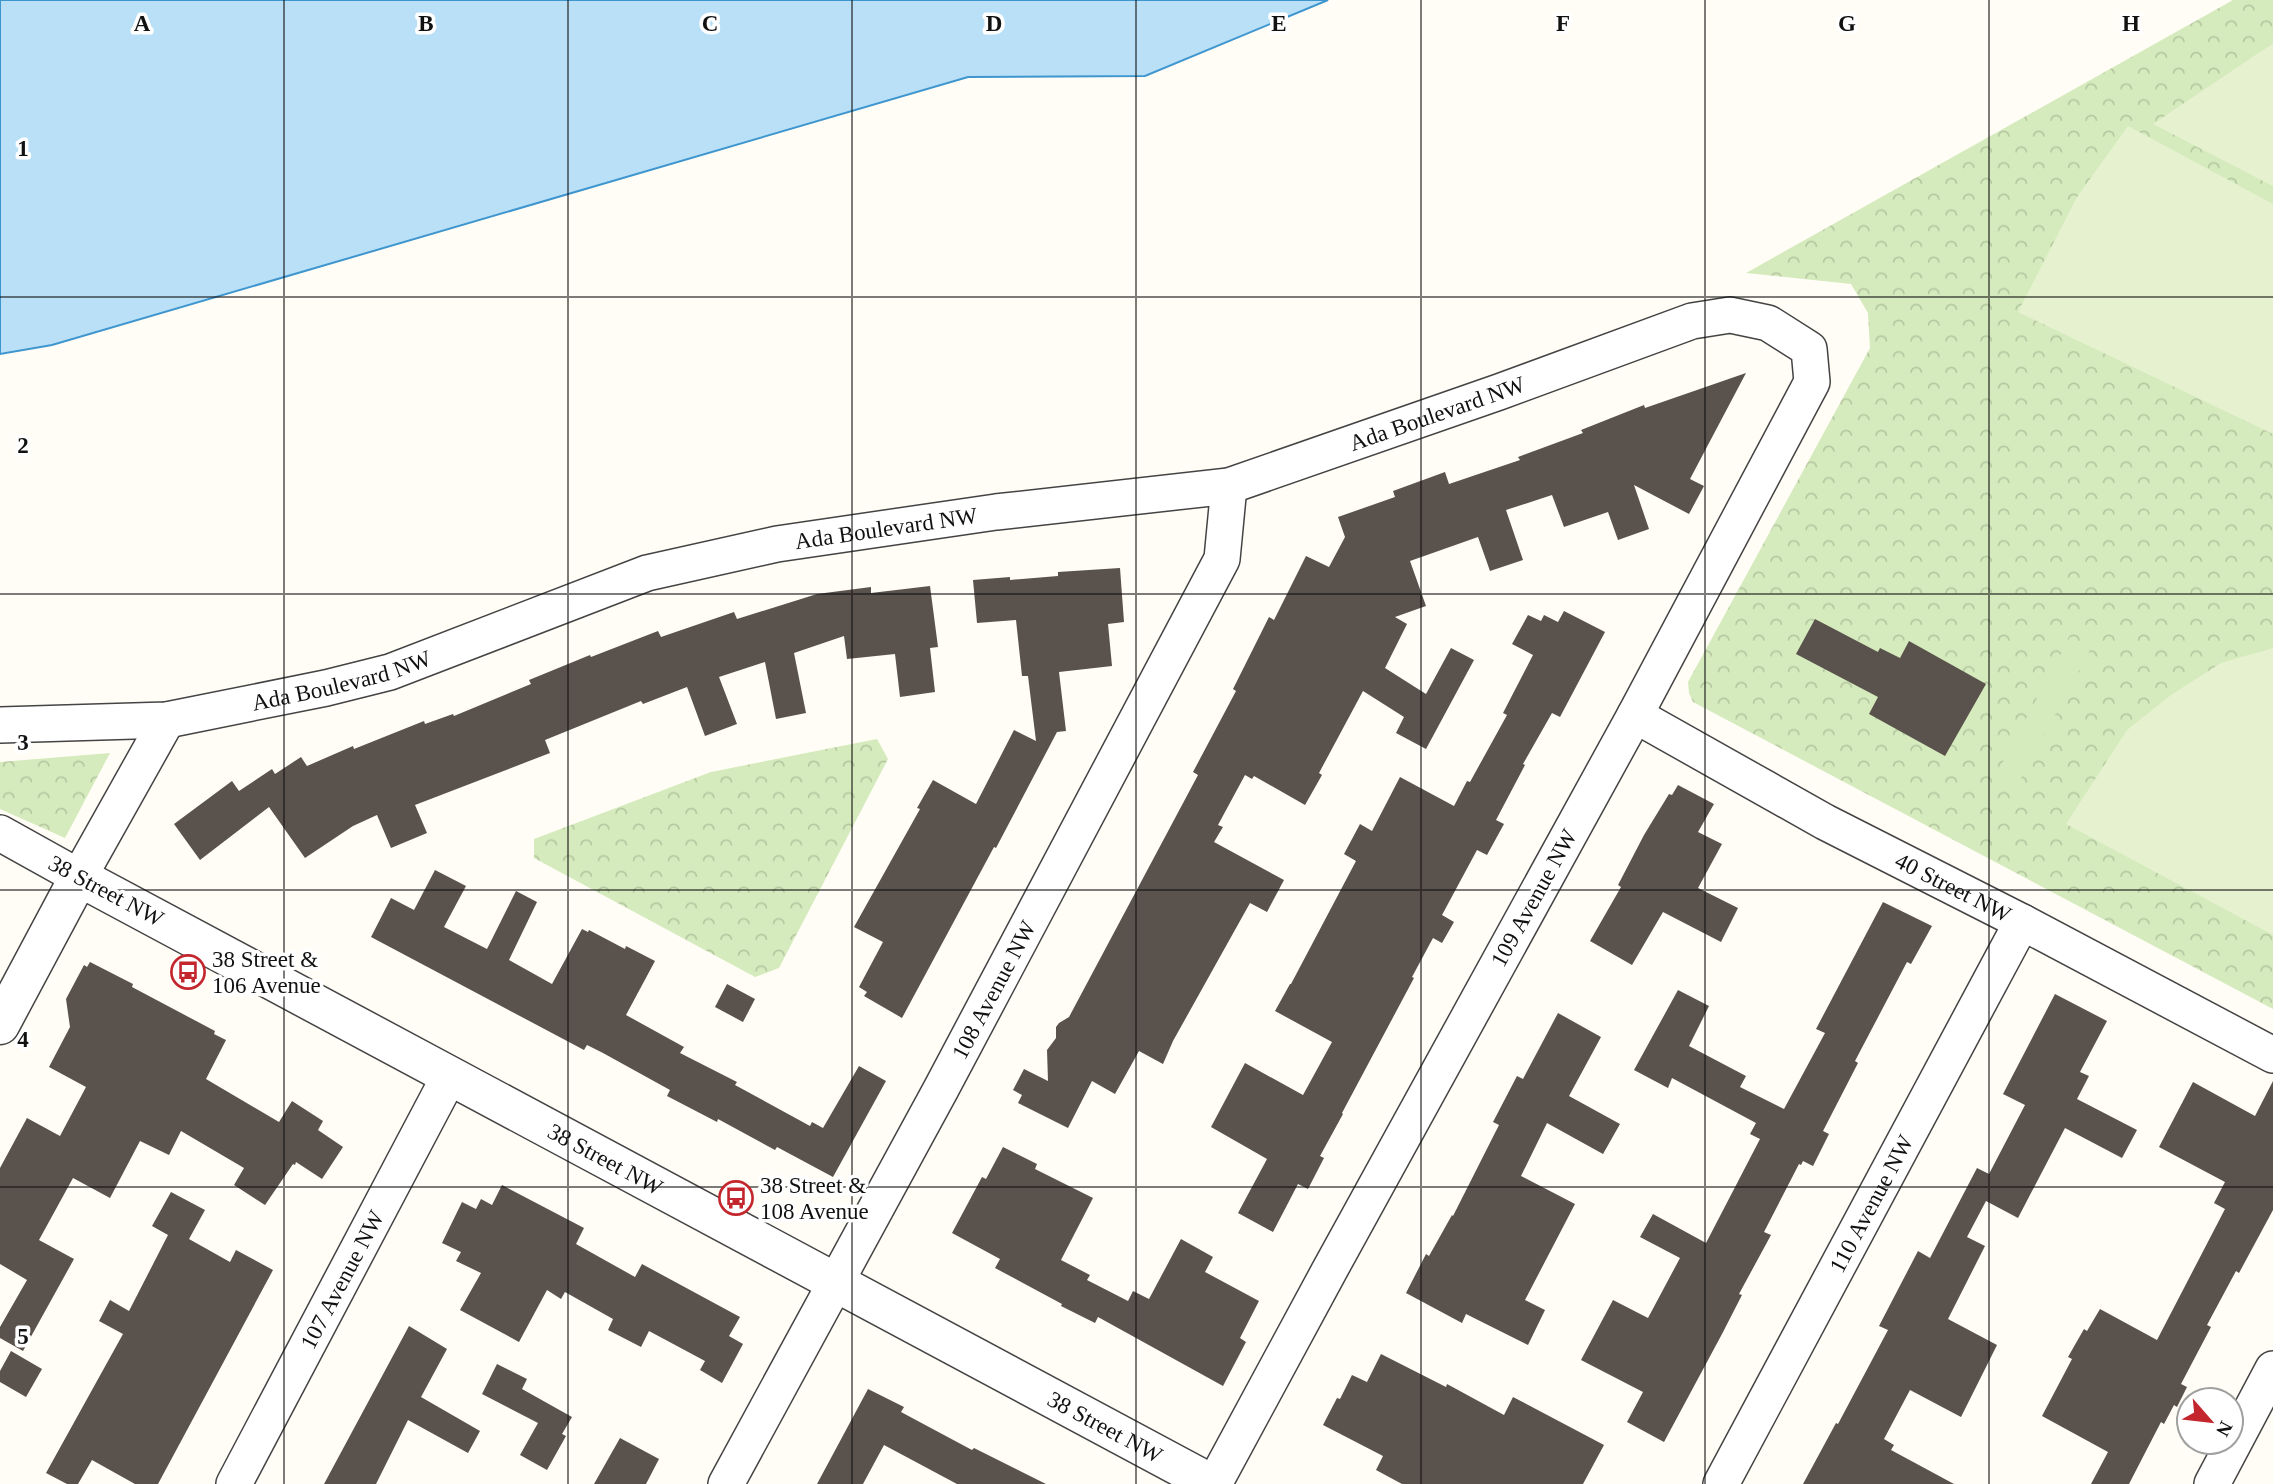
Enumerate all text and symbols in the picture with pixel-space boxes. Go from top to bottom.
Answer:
text: A [134,11,151,36]
text: B [418,11,434,36]
text: C [702,11,718,36]
text: D [986,11,1002,36]
text: E [1271,11,1287,36]
text: F [1556,11,1570,36]
text: G [1838,11,1856,36]
text: H [2122,11,2140,36]
text: 1 [17,136,29,161]
street label: Ada Boulevard NW [1346,371,1528,456]
text: 2 [17,433,29,458]
street label: Ada Boulevard NW [793,502,979,554]
street label: Ada Boulevard NW [250,645,435,715]
text: 3 [17,730,29,755]
street label: 109 Avenue NW [1486,825,1582,971]
street label: 40 Street NW [1891,847,2016,927]
street label: 38 Street NW [44,850,168,932]
street label: 108 Avenue NW [947,916,1041,1063]
place label: 38 Street & 106 Avenue [212,947,321,998]
bus stop icon: 38 Street & 106 Avenue [169,953,207,991]
text: 4 [17,1027,29,1052]
street label: 38 Street NW [544,1118,667,1200]
street label: 110 Avenue NW [1824,1130,1918,1277]
place label: 38 Street & 108 Avenue [760,1173,869,1224]
bus stop icon: 38 Street & 108 Avenue [717,1179,755,1217]
street label: 107 Avenue NW [295,1206,389,1353]
text: 5 [17,1324,29,1349]
street label: 38 Street NW [1044,1386,1167,1468]
north arrow [2175,1386,2245,1456]
text: N [2212,1418,2237,1440]

